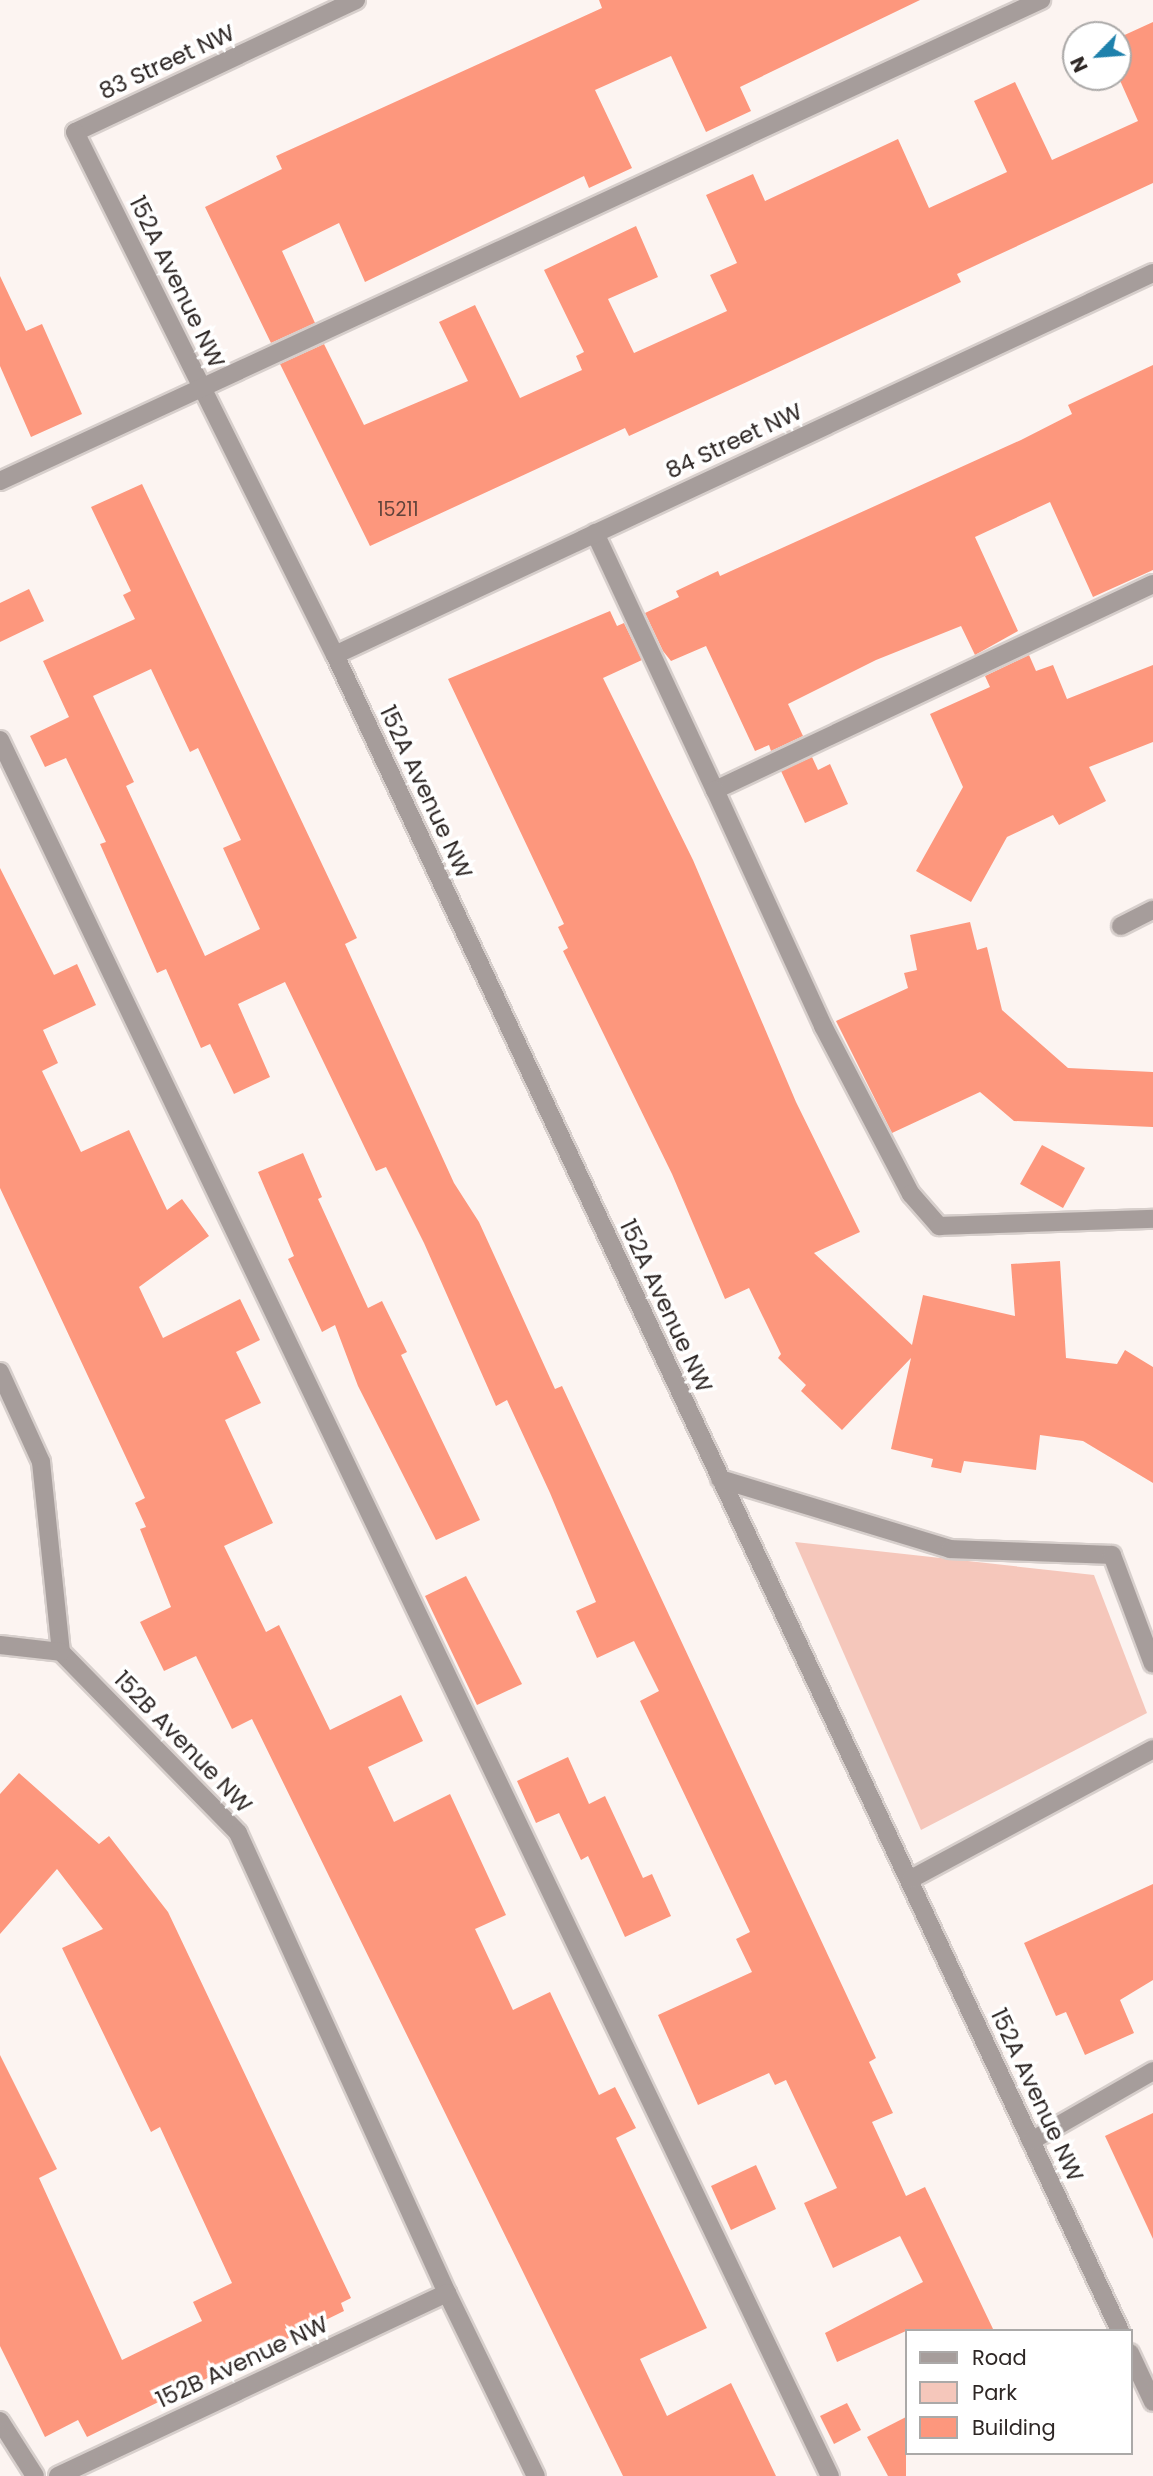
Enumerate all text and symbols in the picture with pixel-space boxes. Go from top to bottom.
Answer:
street label: 83 Street NW [95,19,239,105]
north arrow [1062,21,1132,91]
text: N [1064,52,1095,76]
street label: 152A Avenue NW [123,192,231,372]
street label: 84 Street NW [661,397,807,485]
house number: 15211 [377,499,419,521]
street label: 152A Avenue NW [374,701,478,883]
street label: 152A Avenue NW [614,1215,718,1397]
street label: 152B Avenue NW [108,1665,258,1819]
street label: 152A Avenue NW [985,2004,1089,2186]
street label: 152B Avenue NW [152,2310,332,2414]
legend [904,2329,1132,2455]
text: Road [972,2343,1027,2372]
text: Park [972,2378,1017,2407]
text: Building [972,2413,1056,2442]

